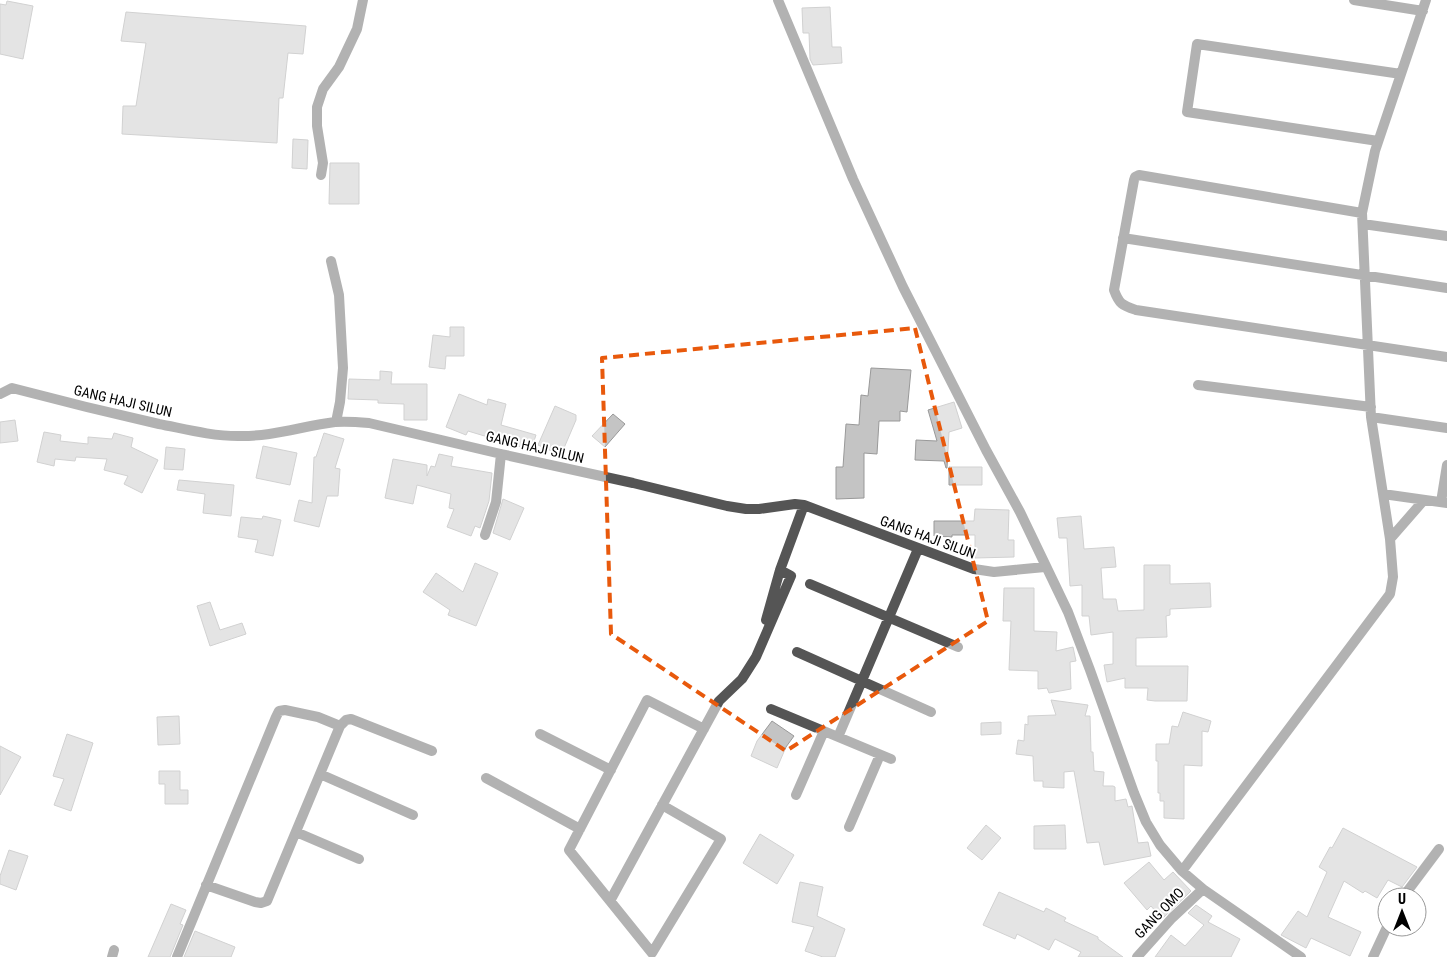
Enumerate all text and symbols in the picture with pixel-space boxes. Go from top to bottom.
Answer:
street label: GANG HAJI SILUN [72,382,174,420]
street label: GANG HAJI SILUN [484,428,586,466]
street label: GANG HAJI SILUN [878,512,978,562]
street label: GANG OMO [1131,884,1187,942]
north arrow [1377,887,1427,937]
text: U [1398,891,1406,907]

